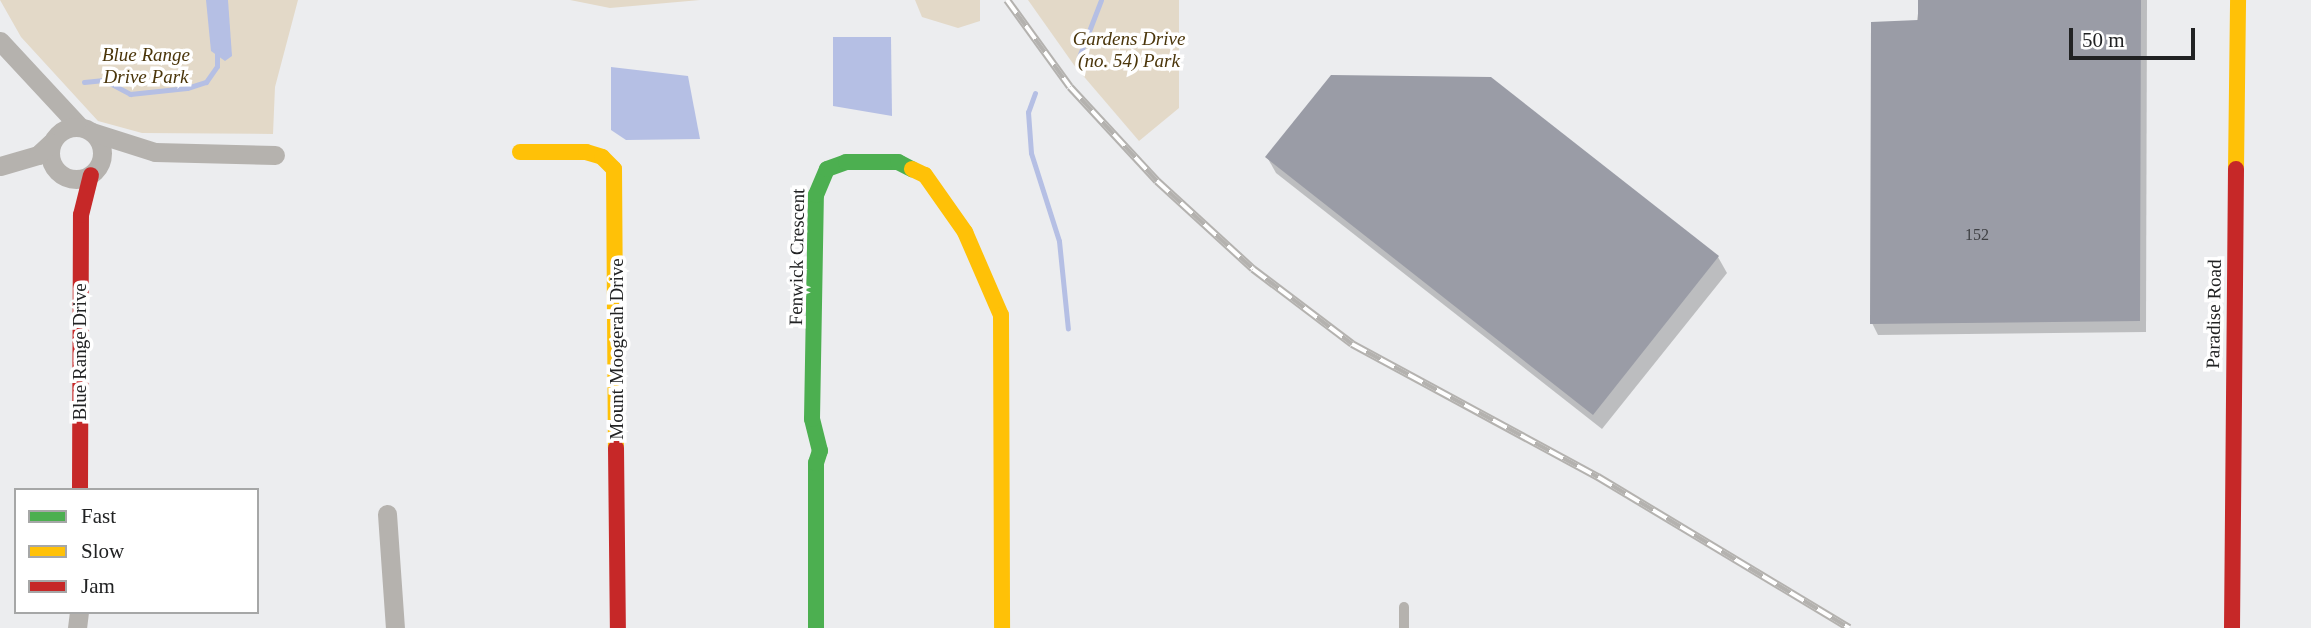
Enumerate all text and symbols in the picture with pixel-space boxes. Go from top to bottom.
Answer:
scale bar [2073,14,2199,58]
park label: Gardens Drive (no. 54) Park [1073,28,1185,72]
text: 50 m [2082,28,2125,52]
park label: Blue Range Drive Park [102,44,190,88]
street label: Fenwick Crescent [784,188,810,326]
house number: 152 [1965,225,1989,245]
street label: Mount Moogerah Drive [606,258,628,440]
street label: Paradise Road [2202,259,2226,369]
street label: Blue Range Drive [69,283,91,421]
legend [14,488,259,614]
text: Fast [81,504,116,528]
text: Slow [81,539,124,563]
text: Jam [81,574,115,598]

